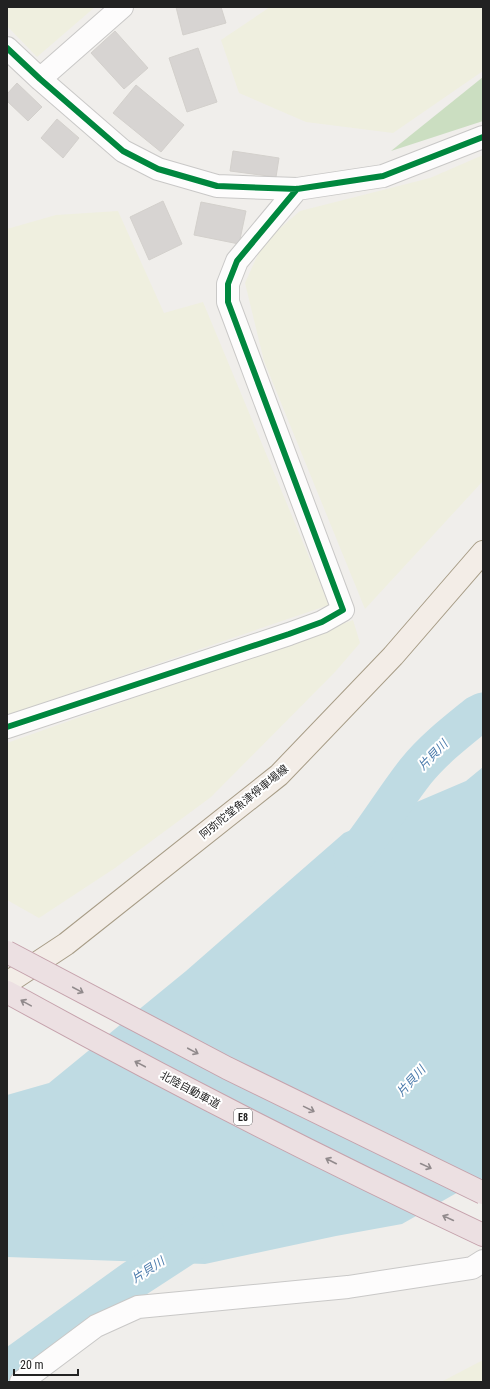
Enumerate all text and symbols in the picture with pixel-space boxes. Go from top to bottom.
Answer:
water label: 片貝川 [415,736,452,773]
street label: 阿弥陀堂魚津停車場線 [197,762,291,842]
one-way arrow [72,987,84,994]
one-way arrow [20,998,32,1006]
one-way arrow [187,1048,199,1055]
one-way arrow [134,1060,146,1067]
water label: 片貝川 [394,1061,430,1099]
street label: 北陸自動車道 [158,1069,222,1111]
one-way arrow [303,1106,315,1113]
road number: E8 [234,1109,252,1125]
one-way arrow [325,1157,337,1164]
one-way arrow [420,1163,432,1170]
one-way arrow [442,1214,454,1221]
water label: 片貝川 [129,1253,169,1286]
scale bar [14,1351,78,1377]
text: 20 m [20,1358,44,1372]

